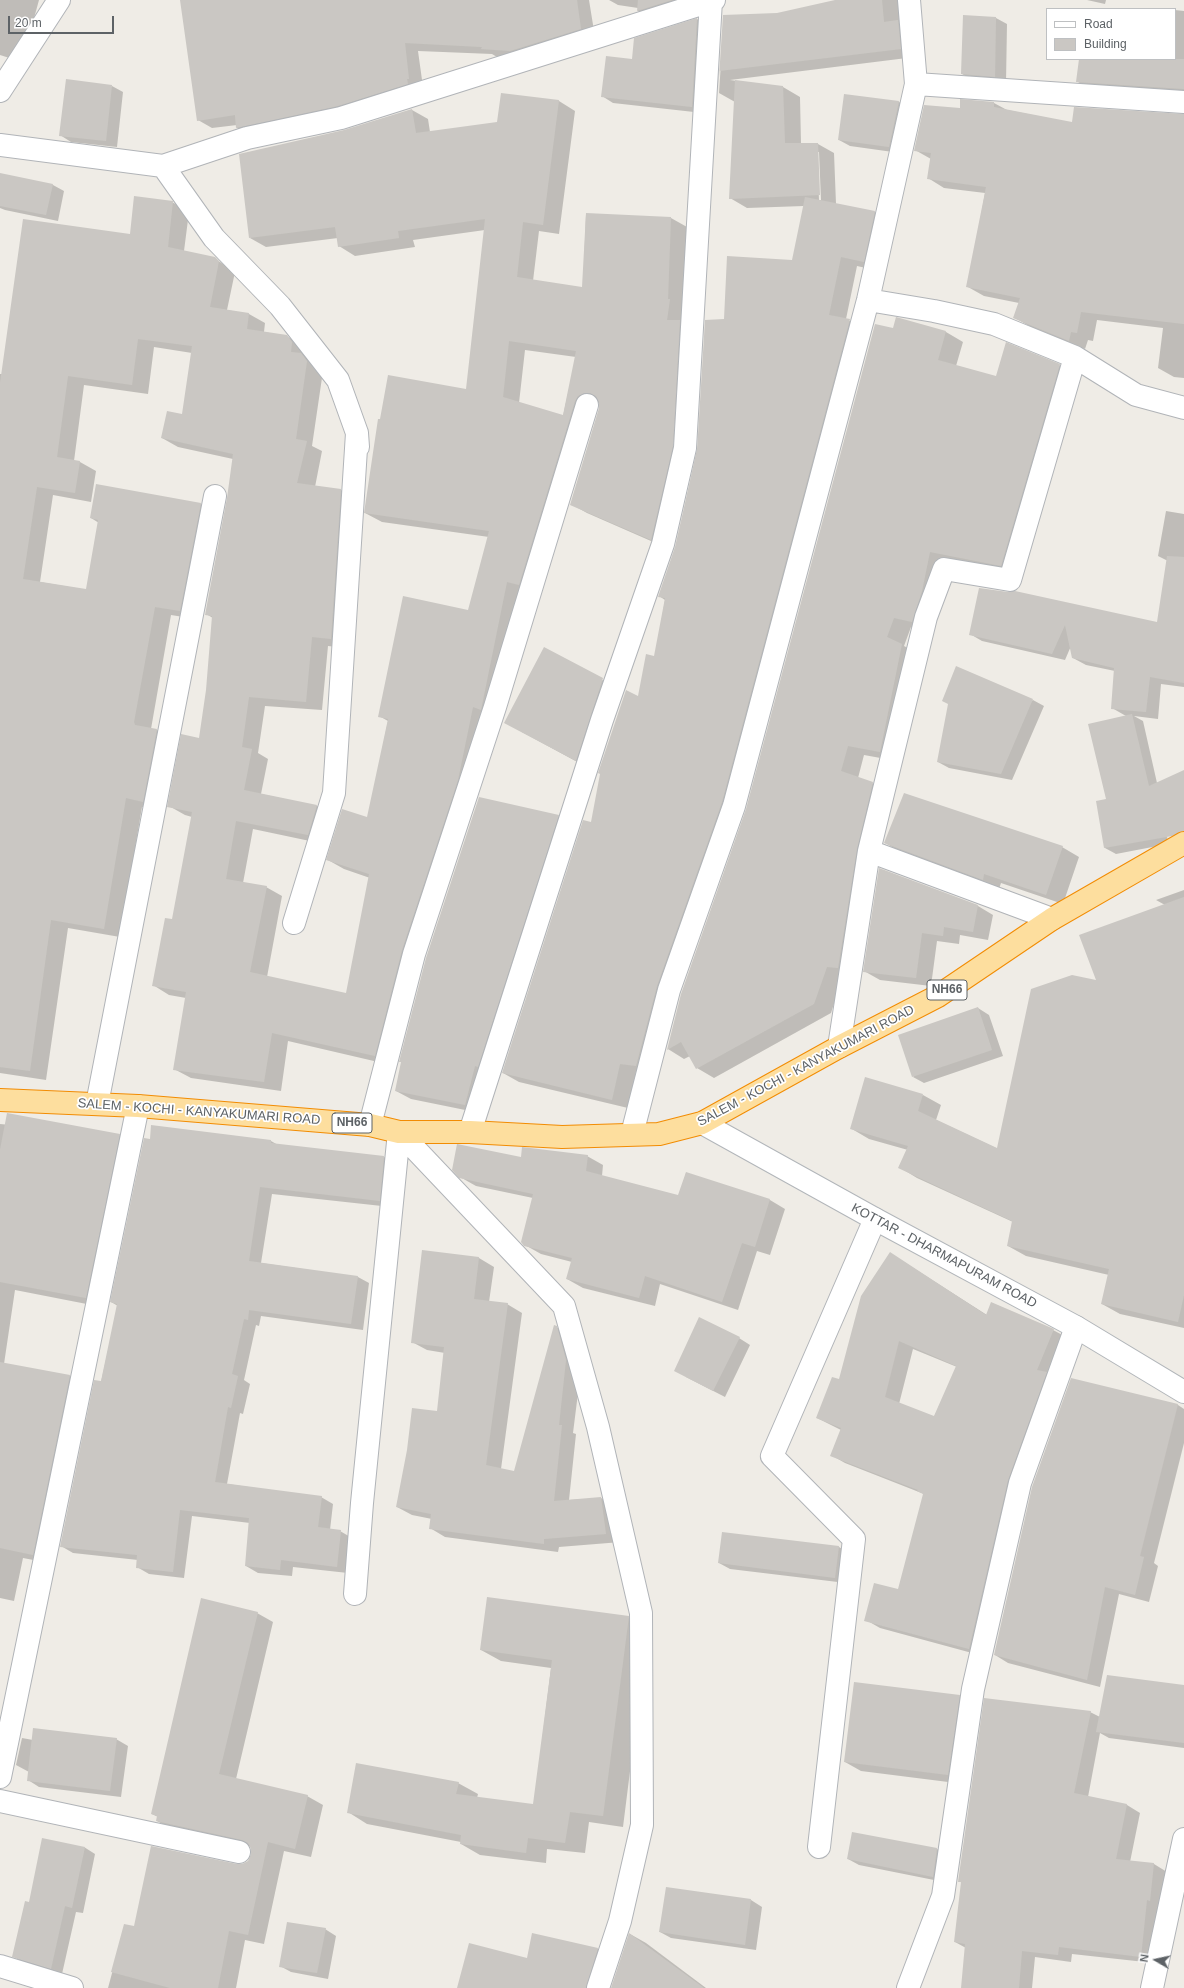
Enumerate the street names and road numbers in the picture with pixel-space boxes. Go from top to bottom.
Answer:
road number: NH66 [927,980,967,1000]
street label: SALEM - KOCHI - KANYAKUMARI ROAD [695,1002,917,1130]
street label: SALEM - KOCHI - KANYAKUMARI ROAD [77,1096,321,1128]
road number: NH66 [332,1113,372,1133]
street label: KOTTAR - DHARMAPURAM ROAD [849,1200,1039,1312]

